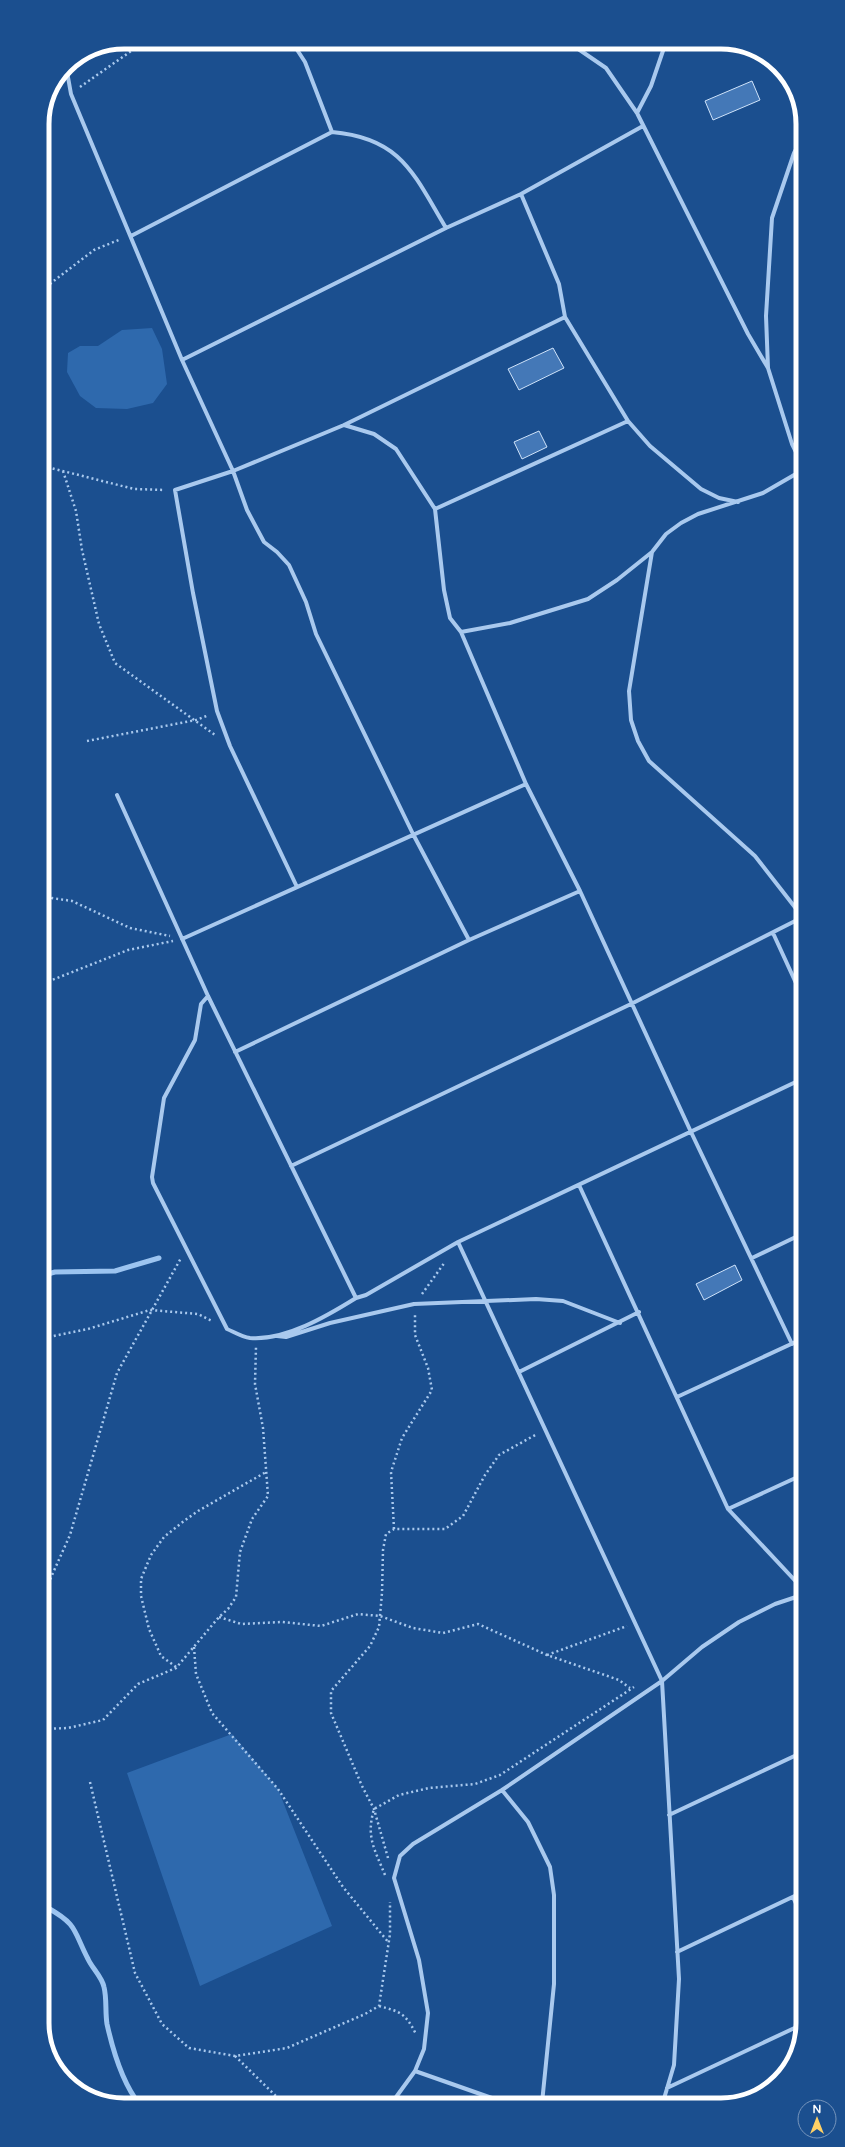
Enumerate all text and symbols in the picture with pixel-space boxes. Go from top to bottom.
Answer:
north arrow [797,2099,837,2139]
text: N [813,2103,821,2116]

